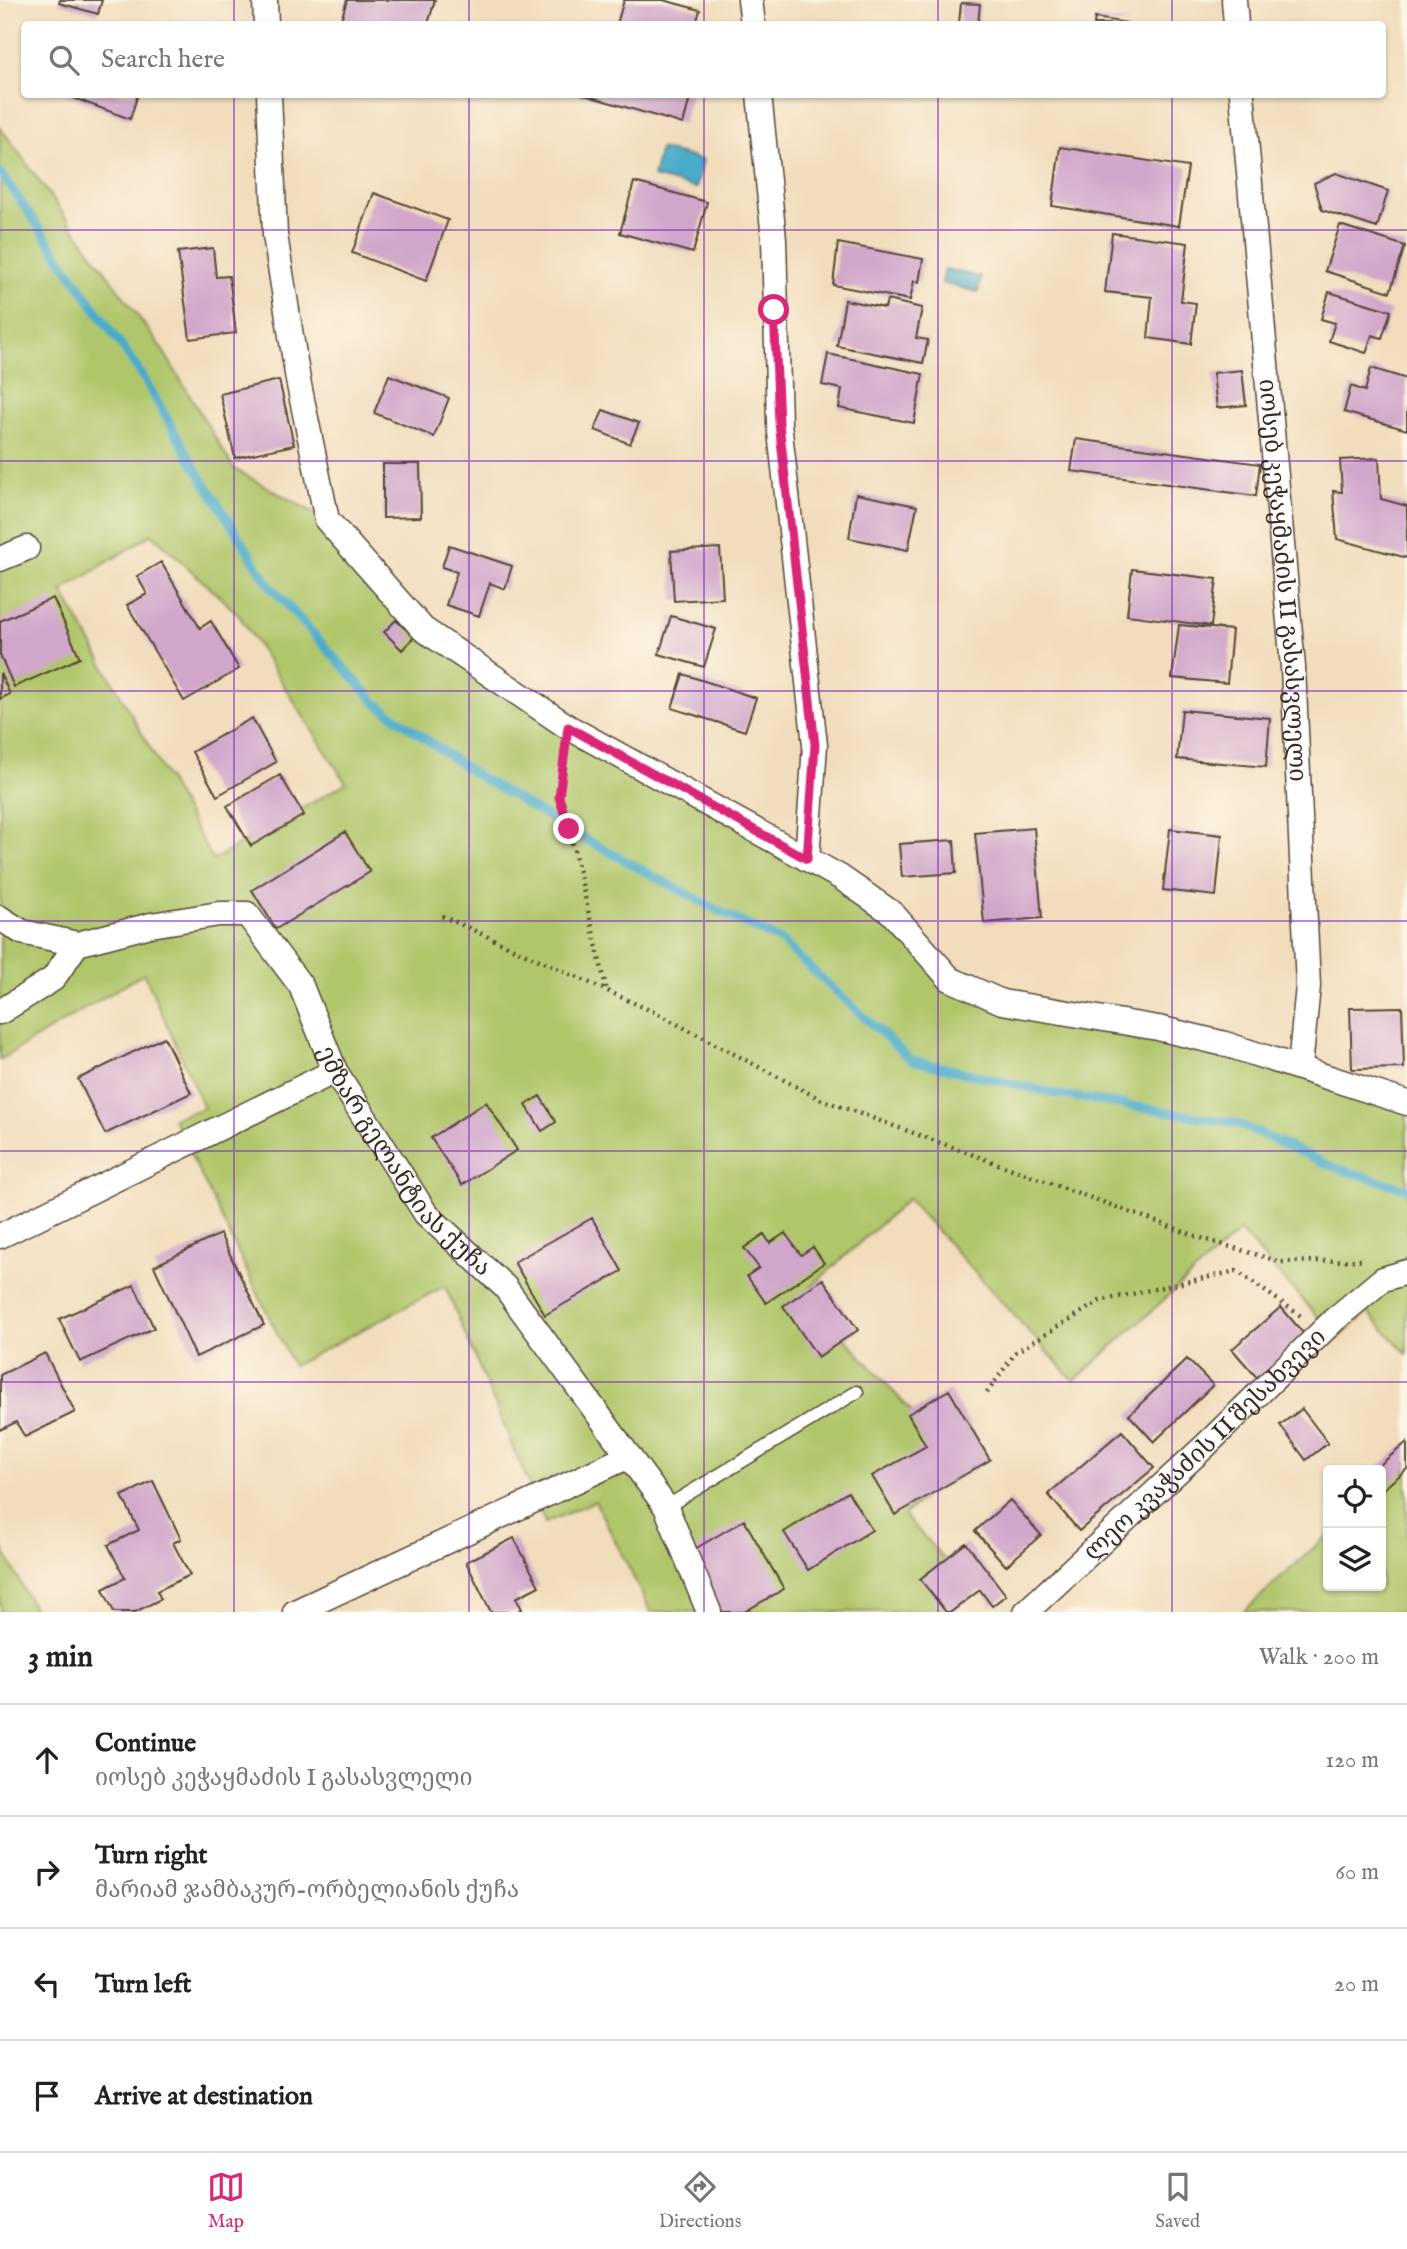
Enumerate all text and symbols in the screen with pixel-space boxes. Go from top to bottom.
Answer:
search box [21,21,1386,98]
icon: search [45,41,83,79]
text: Search here [101,43,225,76]
route start [758,294,789,325]
street label: იოსებ კეჭაყმაძის II გასასვლელი [1250,377,1312,783]
route end [553,813,584,844]
street label: ემზარ გელანტიას ქუჩა [310,1042,497,1284]
street label: ლეო კვაჭაძის II შესახვევი [1077,1322,1333,1568]
map controls [1323,1465,1386,1591]
button: locate [1323,1465,1386,1528]
button: layers [1323,1528,1386,1591]
text: 3 min [28,1639,93,1677]
text: Walk · 200 m [1259,1643,1379,1672]
text: Continue [95,1727,196,1760]
icon: ahead [28,1741,66,1779]
text: 120 m [1326,1746,1379,1775]
text: იოსებ კეჭაყმაძის I გასასვლელი [95,1764,472,1793]
text: Turn right [95,1839,208,1872]
icon: right [28,1853,66,1891]
text: 60 m [1335,1858,1379,1887]
text: მარიამ ჯამბაკურ-ორბელიანის ქუჩა [95,1876,519,1905]
icon: left [28,1965,66,2003]
text: Turn left [95,1968,192,2001]
text: 20 m [1334,1970,1379,1999]
icon: arrive [28,2077,66,2115]
text: Arrive at destination [95,2080,313,2113]
tab: Map [207,2168,245,2234]
tab: Directions [659,2168,741,2234]
tab: Saved [1155,2168,1200,2234]

